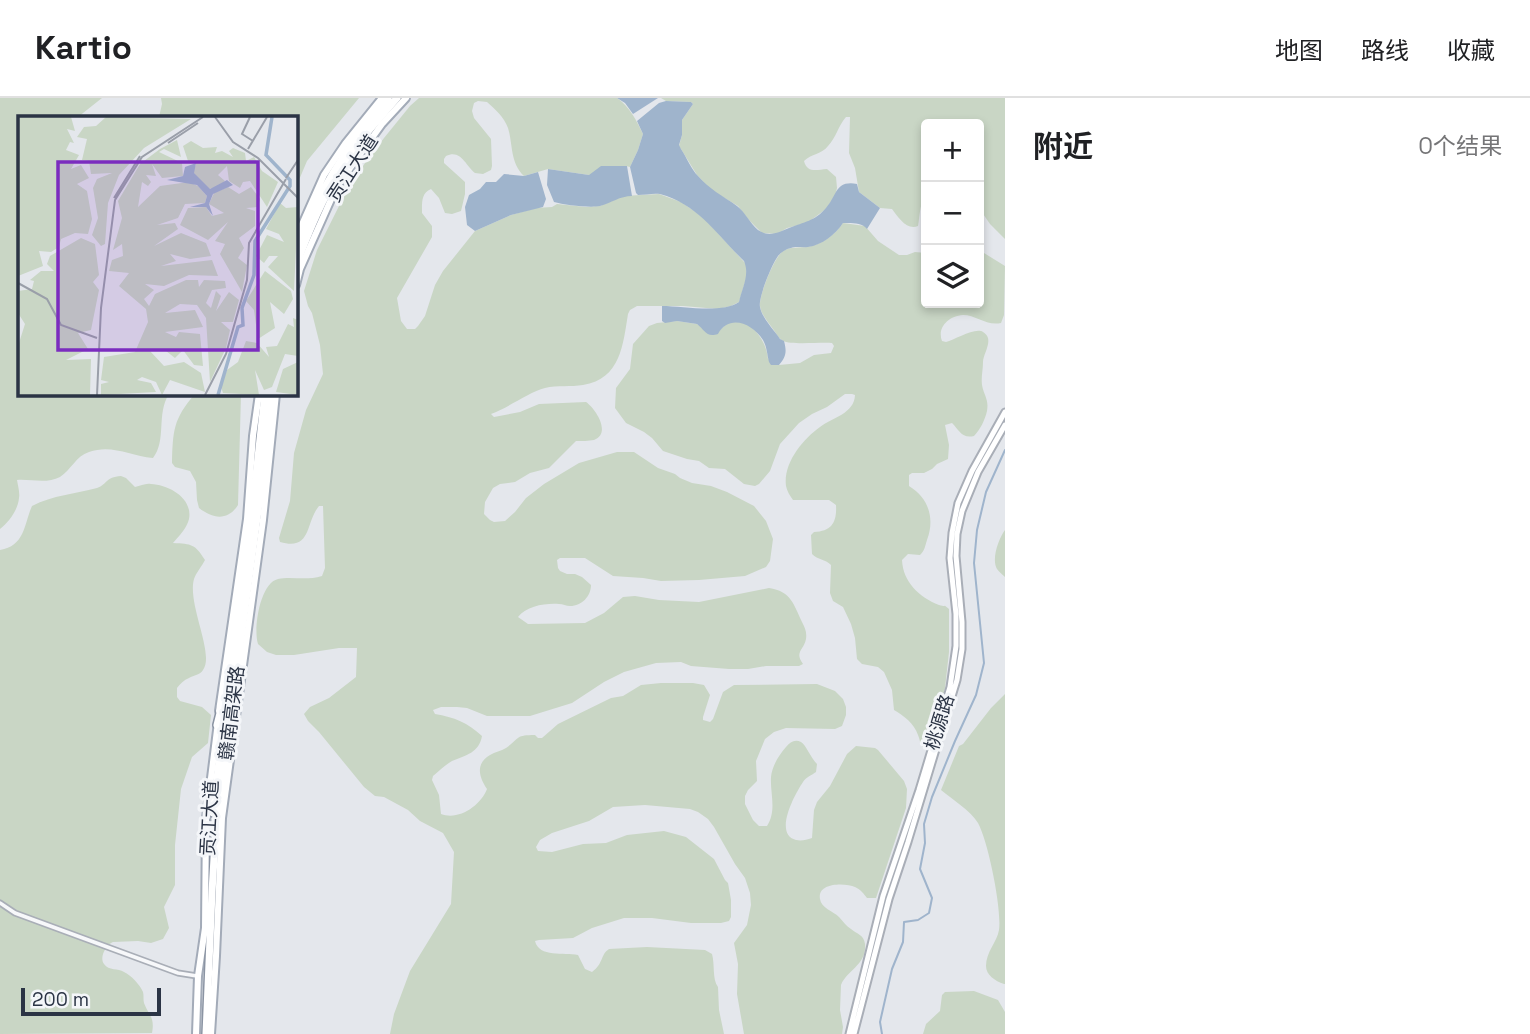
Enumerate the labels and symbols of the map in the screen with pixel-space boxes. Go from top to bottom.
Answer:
inset map [18,116,298,396]
street label: 贡江大道 [321,130,384,207]
street label: 赣南高架路 [213,664,250,762]
street label: 桃源路 [919,691,960,753]
street label: 贡江大道 [195,779,224,857]
scale bar [21,985,161,1017]

